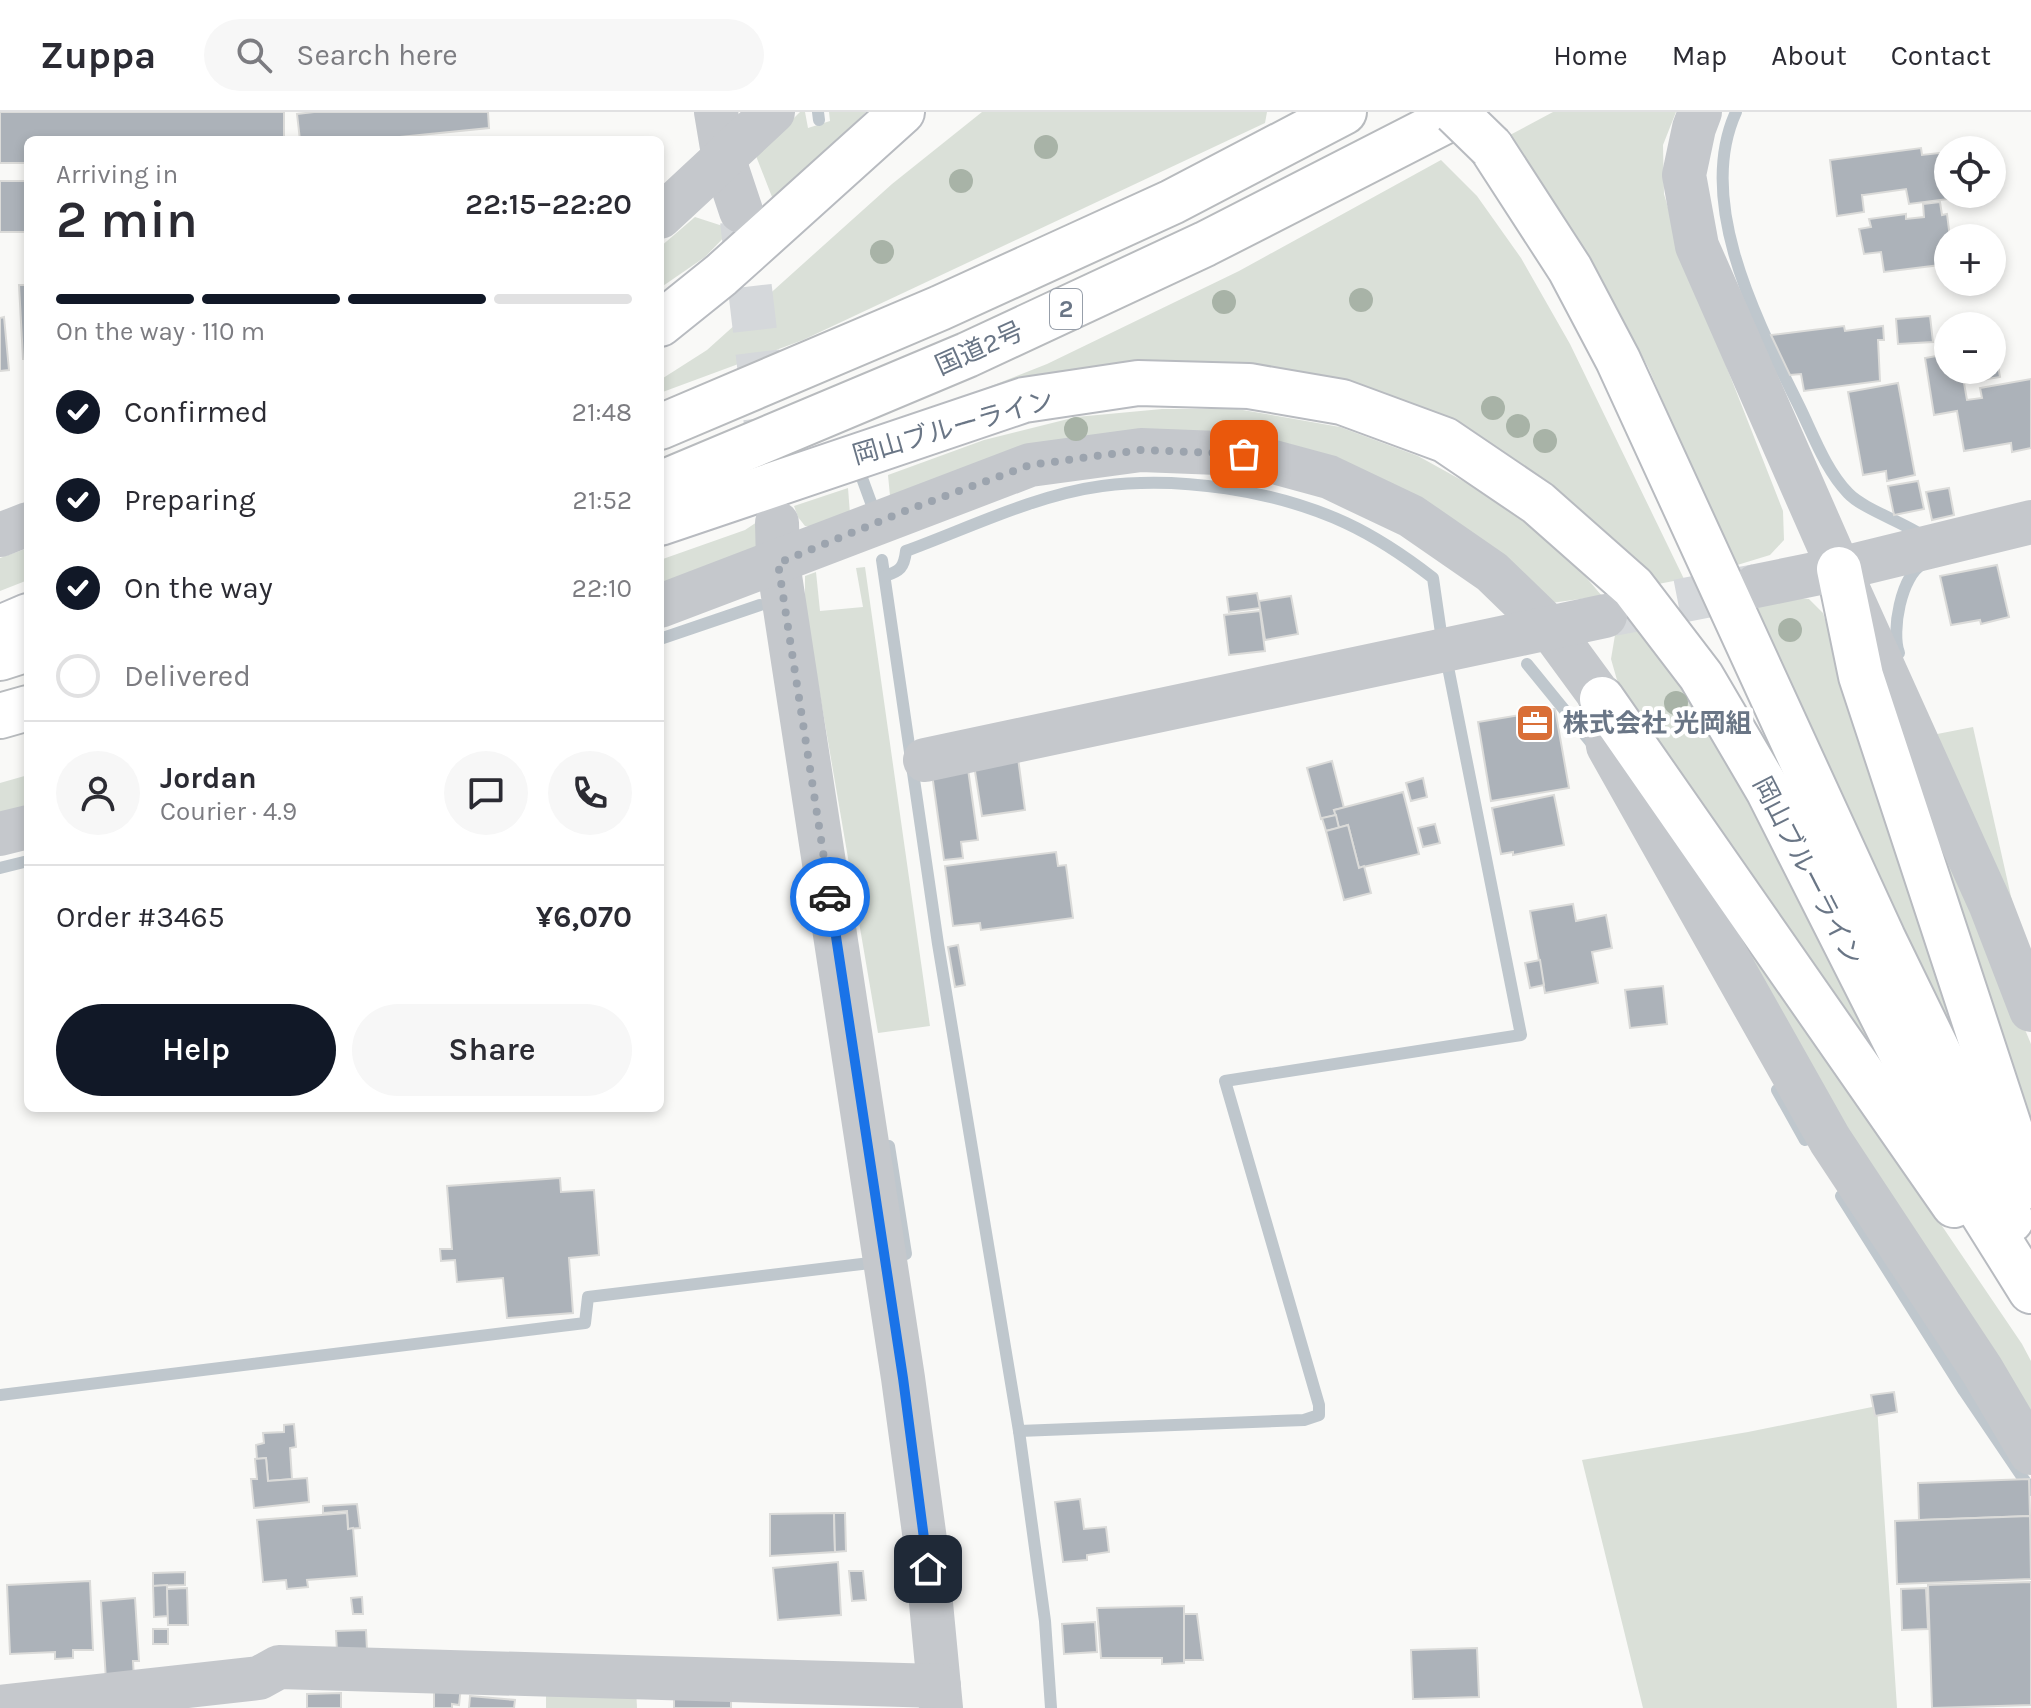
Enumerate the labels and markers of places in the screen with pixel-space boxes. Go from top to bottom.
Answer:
pin [1210,420,1278,488]
office icon: 株式会社 光岡組 [1514,702,1556,744]
place label: 株式会社 光岡組 [1563,708,1752,739]
pin [894,1535,962,1603]

